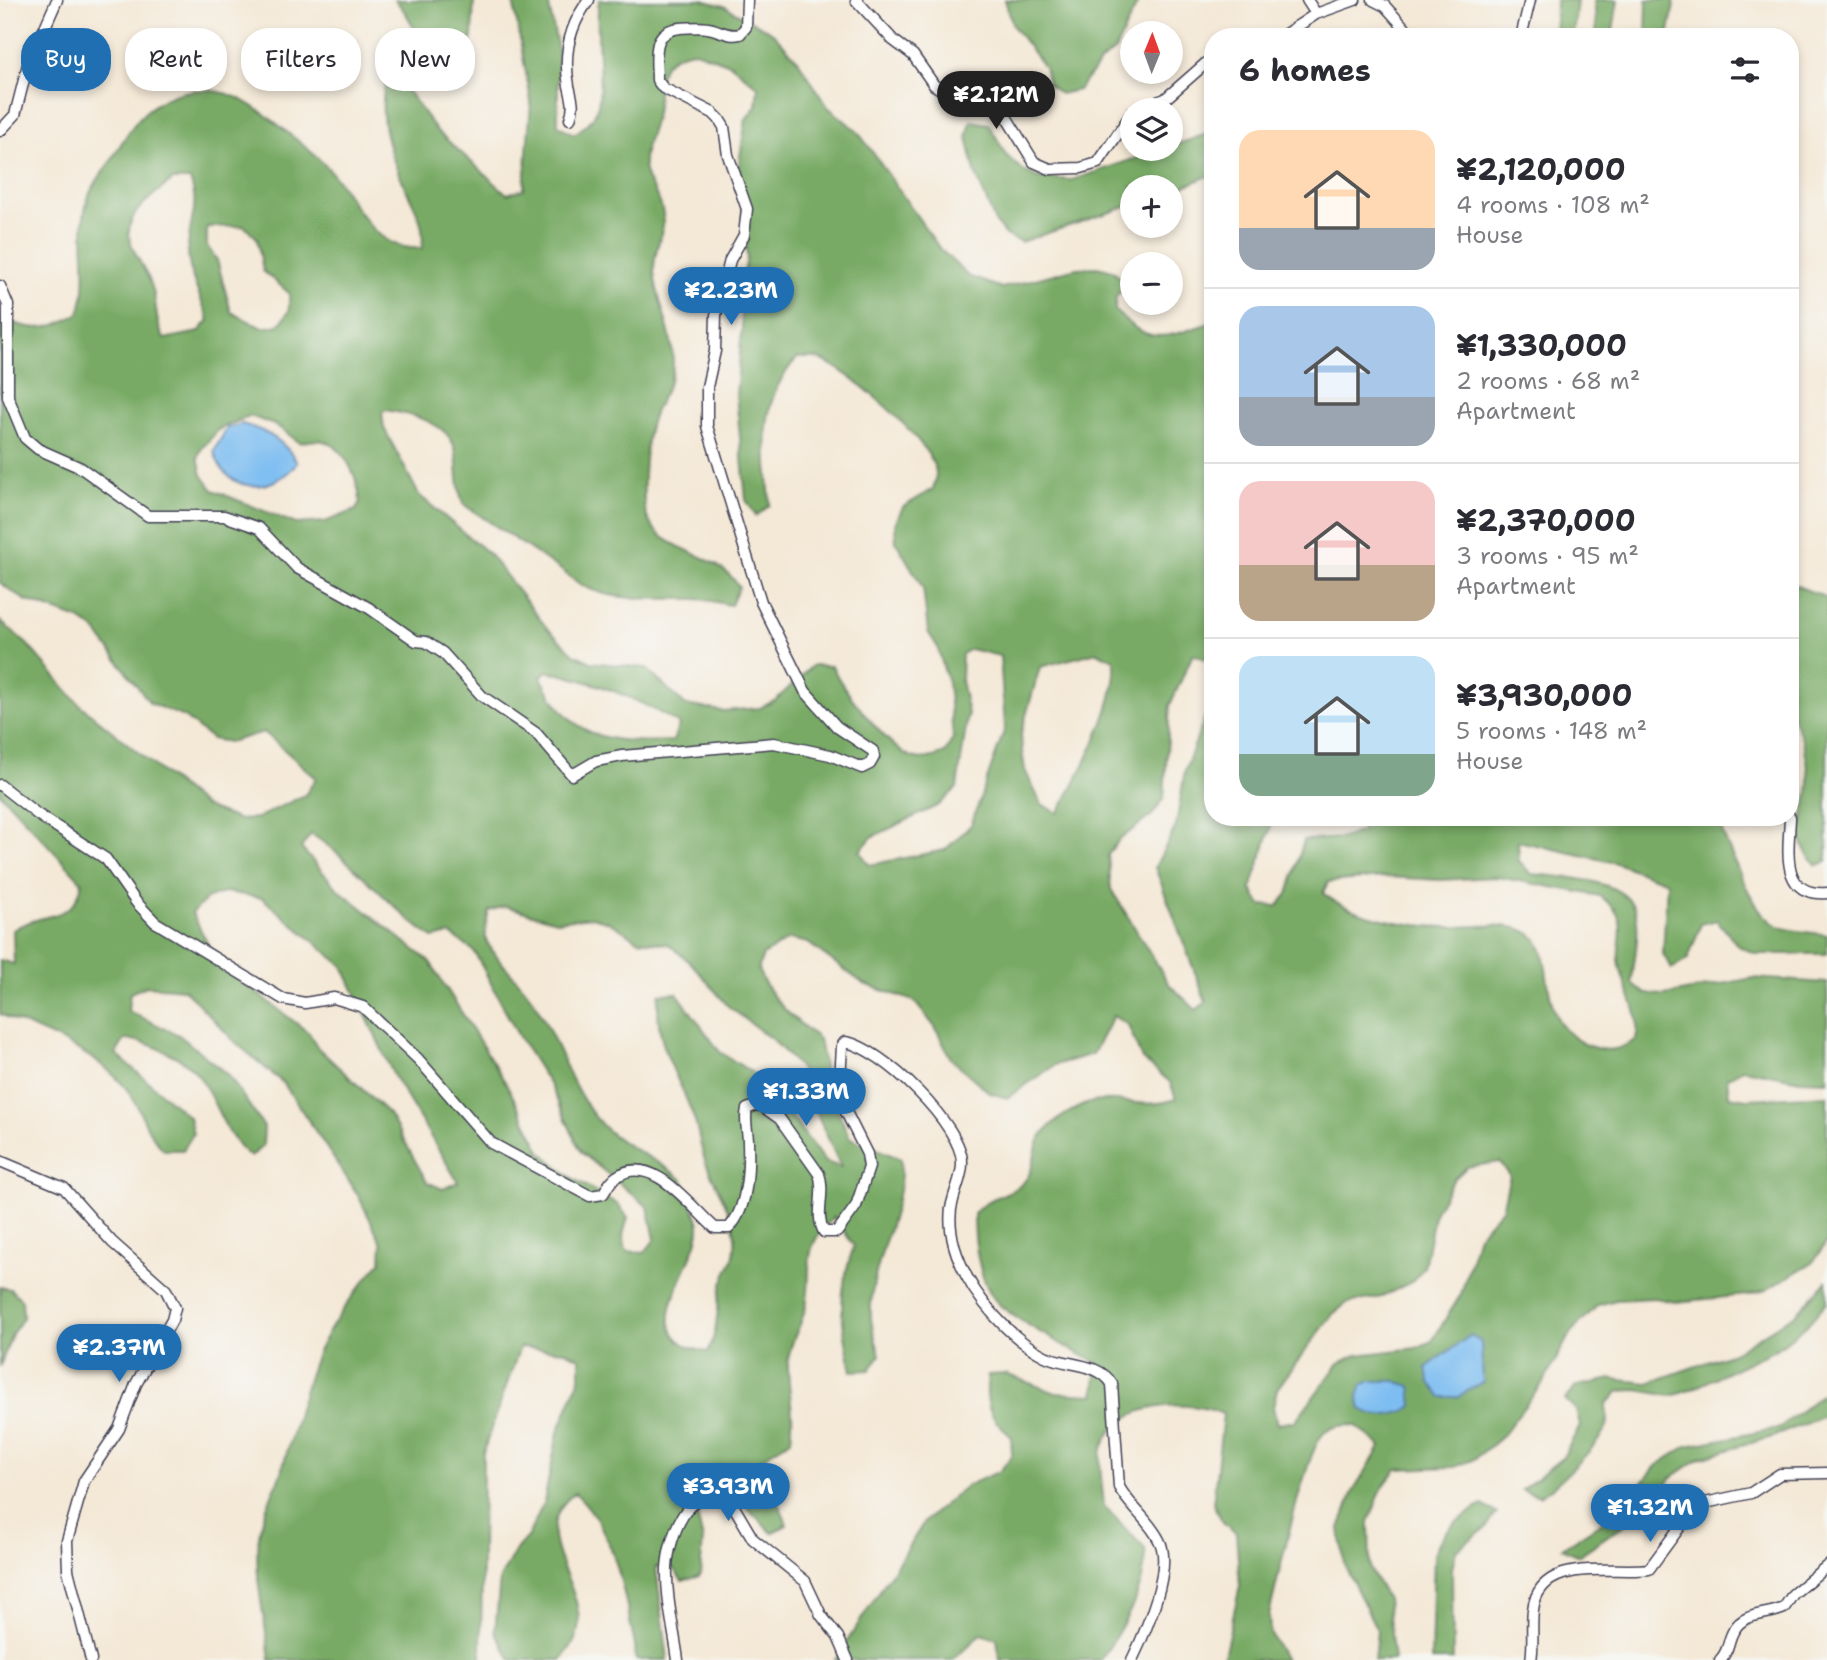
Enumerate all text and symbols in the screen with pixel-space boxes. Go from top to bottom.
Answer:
north arrow [1120,21,1183,84]
map controls [1120,21,1183,315]
chip: Buy [21,28,111,91]
chip: Rent [125,28,227,91]
chip: Filters [241,28,361,91]
chip: New [375,28,475,91]
text: 6 homes [1239,50,1371,91]
icon: filters [1726,51,1764,89]
pin: ¥2.12M [939,72,1053,131]
text: ¥2.12M [953,79,1039,109]
button: layers [1120,98,1183,161]
text: ¥2,120,000 [1456,149,1626,190]
icon: home [1295,158,1379,242]
button: + [1120,175,1183,238]
text: 4 rooms · 108 m² [1456,190,1650,220]
text: House [1456,220,1524,250]
button: − [1120,252,1183,315]
pin: ¥2.23M [674,268,788,327]
text: ¥2.23M [684,275,778,305]
text: ¥1,330,000 [1456,325,1627,366]
icon: home [1295,334,1379,418]
text: 2 rooms · 68 m² [1456,366,1640,396]
text: Apartment [1456,396,1576,426]
text: ¥2,370,000 [1456,500,1636,541]
icon: home [1295,509,1379,593]
text: 3 rooms · 95 m² [1456,541,1639,571]
text: Apartment [1456,571,1576,601]
text: ¥3,930,000 [1456,675,1632,716]
icon: home [1295,684,1379,768]
text: 5 rooms · 148 m² [1456,716,1647,746]
text: House [1456,746,1524,776]
pin: ¥1.33M [749,1068,863,1128]
text: ¥1.33M [763,1076,849,1106]
pin: ¥2.37M [62,1324,176,1384]
text: ¥2.37M [72,1332,166,1362]
pin: ¥3.93M [671,1464,785,1523]
text: ¥3.93M [683,1471,773,1501]
pin: ¥1.32M [1593,1484,1707,1544]
text: ¥1.32M [1607,1492,1693,1522]

